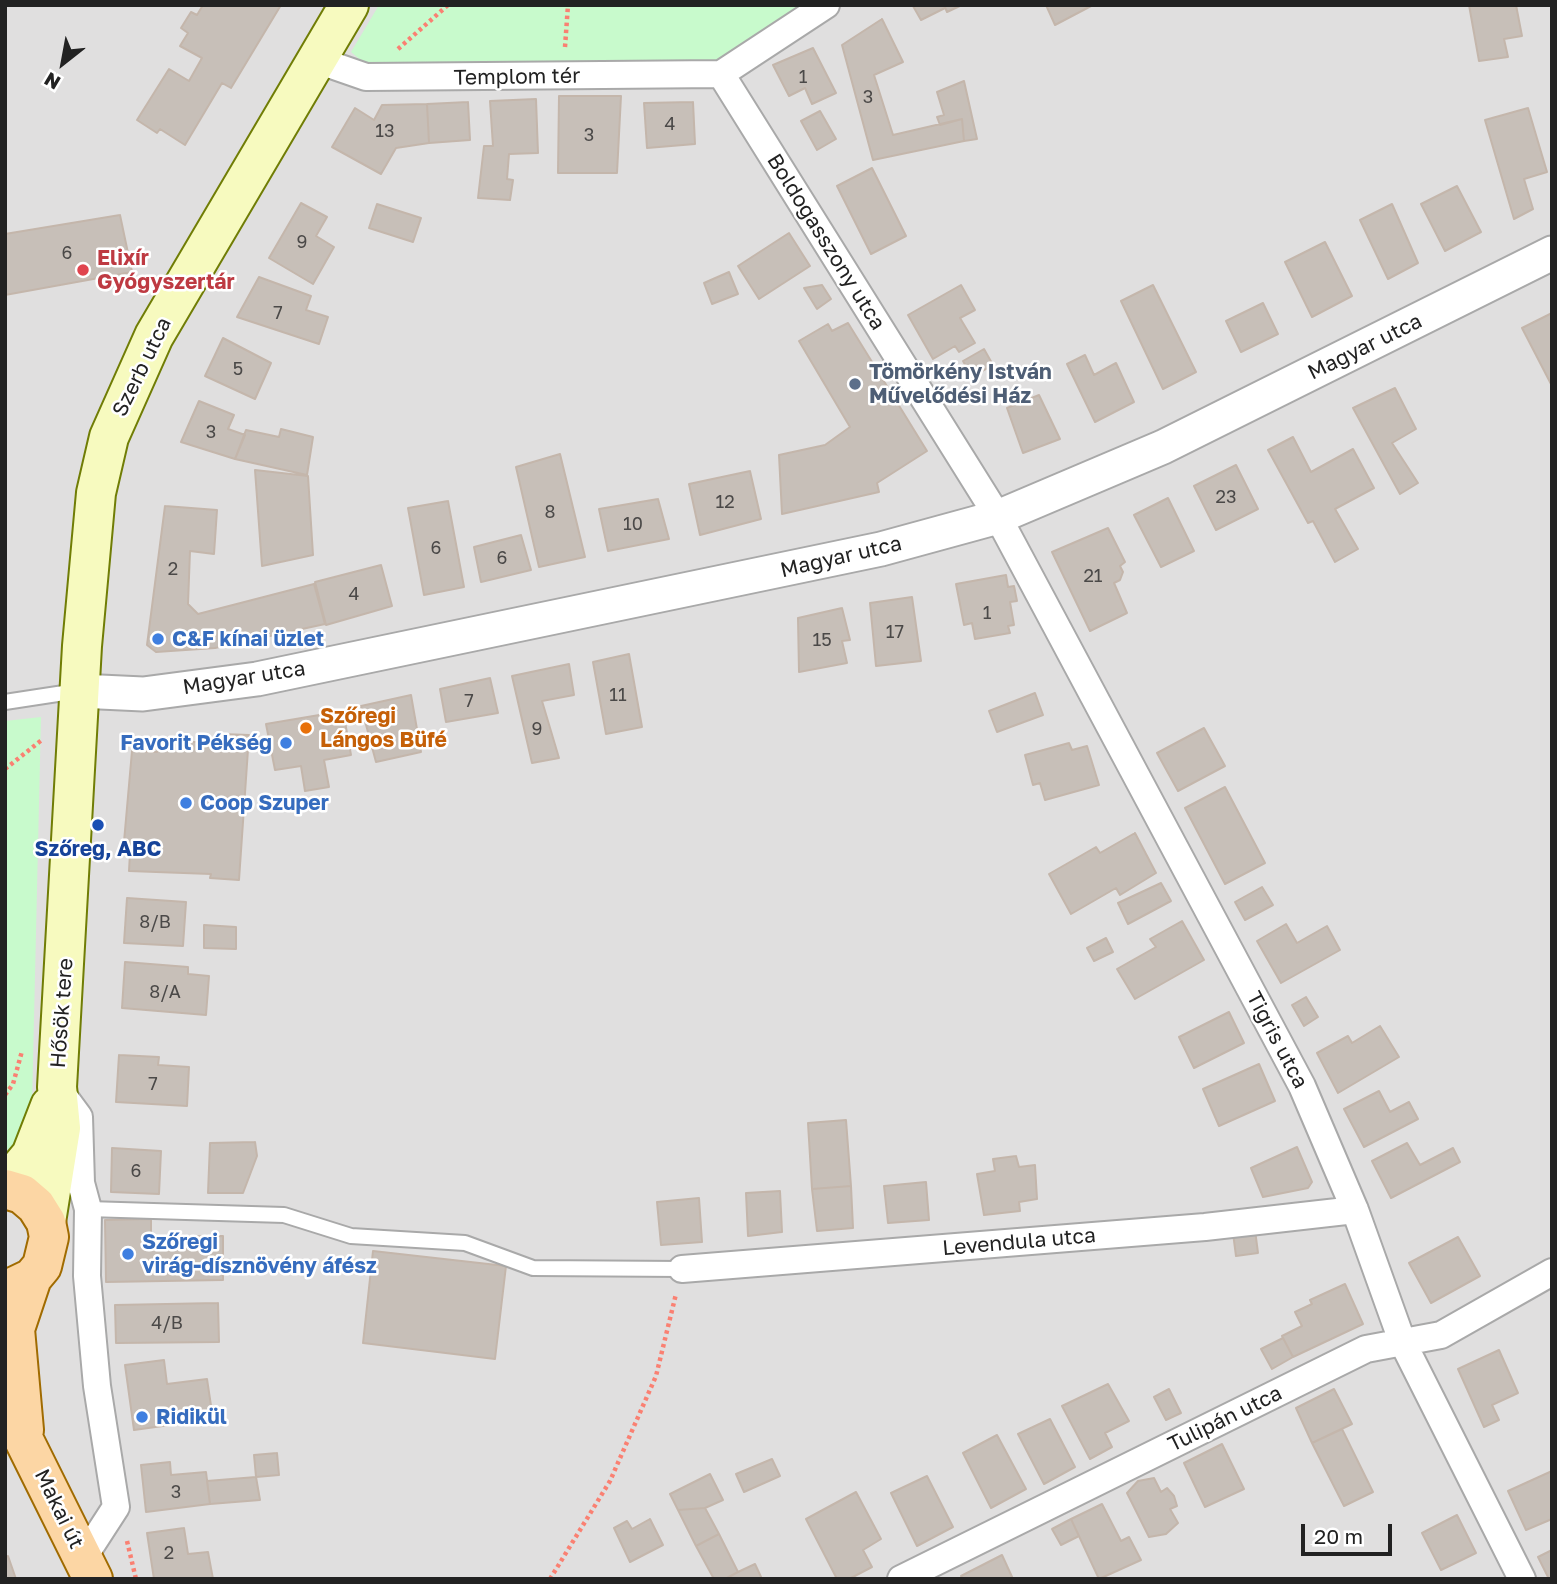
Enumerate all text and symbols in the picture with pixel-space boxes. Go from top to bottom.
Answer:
north arrow [28,28,98,98]
street label: Templom tér [454,63,580,91]
house number: 1 [799,66,807,88]
text: N [40,68,64,95]
house number: 3 [863,86,873,108]
house number: 4 [665,113,675,135]
house number: 13 [375,120,395,142]
house number: 3 [584,124,594,146]
street label: Boldogasszony utca [762,149,890,335]
house number: 9 [297,231,307,253]
house number: 6 [62,242,72,264]
place label: Elixír Gyógyszertár [97,245,235,295]
marker: Elixír Gyógyszertár [75,262,91,278]
house number: 7 [273,302,283,324]
street label: Magyar utca [1304,309,1426,385]
street label: Szerb utca [107,313,177,421]
house number: 5 [233,358,243,380]
place label: Tömörkény István Művelődési Ház [869,359,1052,409]
marker: Tömörkény István Művelődési Ház [847,376,863,392]
house number: 3 [206,421,216,443]
house number: 23 [1216,486,1236,508]
house number: 12 [715,491,735,513]
house number: 8 [545,501,555,523]
house number: 10 [623,513,643,535]
street label: Magyar utca [778,531,904,583]
house number: 6 [431,537,441,559]
house number: 6 [497,547,507,569]
house number: 2 [168,558,178,580]
house number: 21 [1083,565,1103,587]
house number: 4 [349,583,359,605]
house number: 1 [983,602,991,624]
house number: 17 [886,621,904,643]
place label: C&F kínai üzlet [172,626,324,652]
house number: 15 [812,629,832,651]
marker: C&F kínai üzlet [150,631,166,647]
street label: Magyar utca [181,656,307,700]
house number: 11 [609,684,627,706]
house number: 7 [464,690,474,712]
place label: Szőregi Lángos Büfé [320,703,447,753]
house number: 9 [532,718,542,740]
marker: Szőregi Lángos Büfé [298,720,314,736]
place label: Favorit Pékség [120,730,272,756]
marker: Favorit Pékség [278,735,294,751]
place label: Coop Szuper [200,790,329,816]
marker: Coop Szuper [178,795,194,811]
marker: Szőreg, ABC [90,817,106,833]
place label: Szőreg, ABC [35,836,161,862]
house number: 8/B [139,911,171,933]
street label: Hősök tere [46,957,78,1069]
house number: 8/A [149,981,181,1003]
street label: Tigris utca [1241,987,1313,1093]
house number: 7 [148,1073,158,1095]
house number: 6 [131,1160,141,1182]
street label: Levendula utca [941,1223,1097,1261]
place label: Szőregi virág-dísznövény áfész [142,1229,377,1279]
marker: Szőregi virág-dísznövény áfész [120,1246,136,1262]
house number: 4/B [151,1312,183,1334]
street label: Tulipán utca [1164,1381,1286,1457]
place label: Ridikül [156,1404,227,1430]
marker: Ridikül [134,1409,150,1425]
street label: Makai út [29,1465,89,1553]
house number: 3 [171,1481,181,1503]
scale bar [1305,1510,1396,1554]
text: 20 m [1314,1523,1363,1549]
house number: 2 [164,1542,174,1564]

